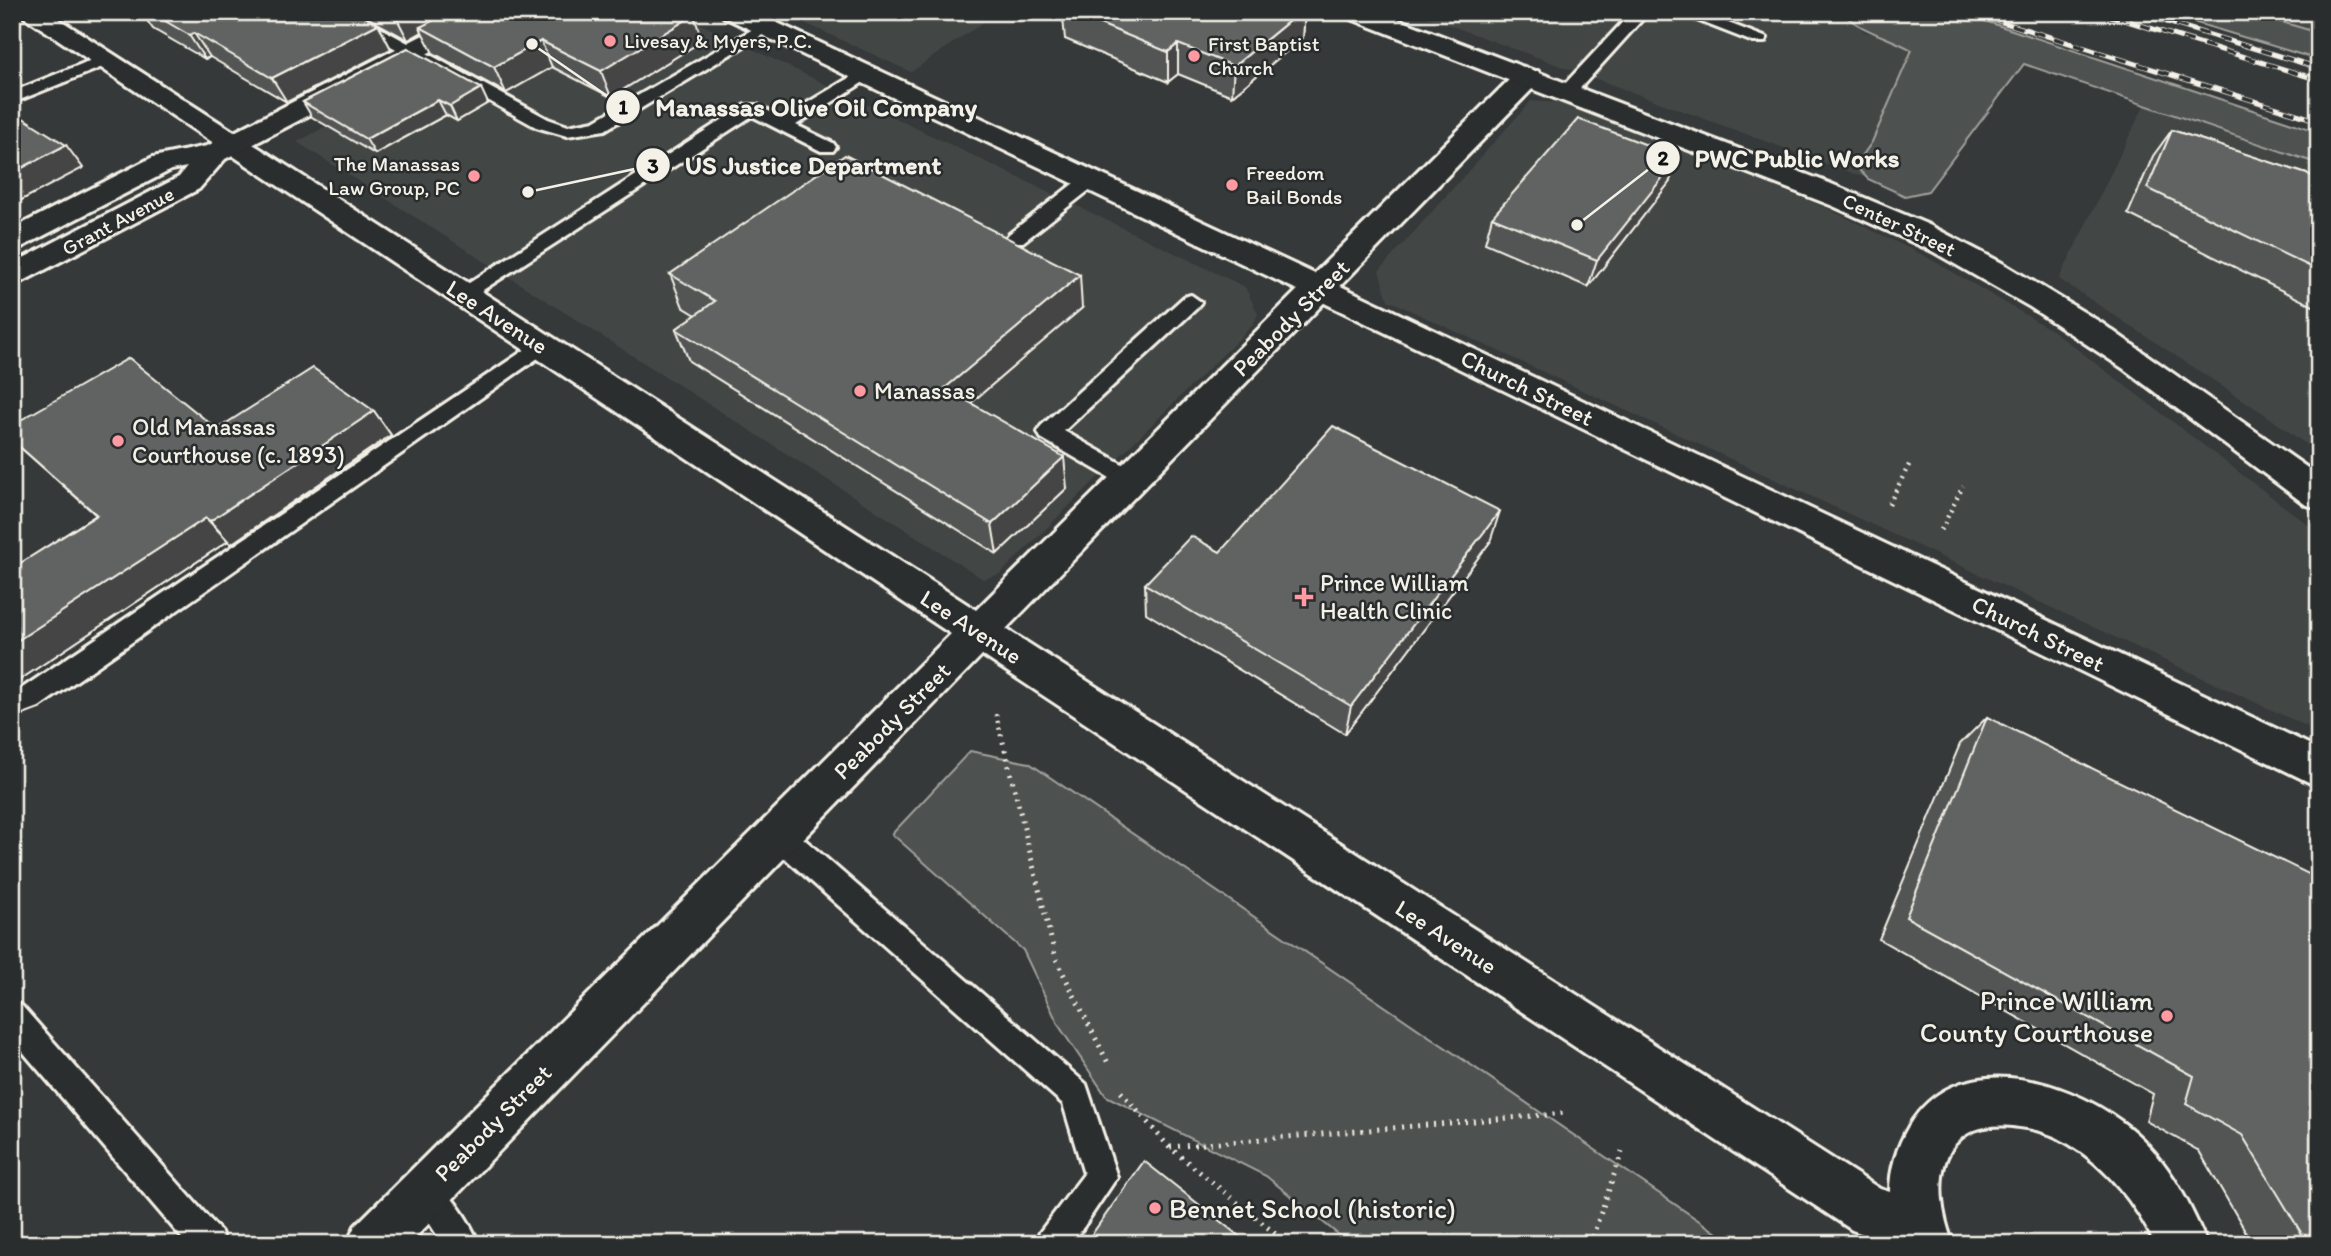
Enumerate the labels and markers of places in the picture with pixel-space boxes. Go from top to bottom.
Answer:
place label: Livesay & Myers, P.C. [624,28,812,53]
place label: First Baptist Church [1208,31,1320,80]
marker: Livesay & Myers, P.C. [602,33,618,49]
marker: First Baptist Church [1186,48,1202,64]
callout: Manassas Olive Oil Company [606,83,991,130]
callout: PWC Public Works [1646,134,1913,181]
callout: US Justice Department [636,142,956,189]
place label: The Manassas Law Group, PC [328,151,460,200]
place label: Freedom Bail Bonds [1246,160,1342,209]
marker: The Manassas Law Group, PC [466,168,482,184]
marker: Freedom Bail Bonds [1224,177,1240,193]
place label: Manassas [874,376,975,405]
marker: Manassas [852,383,868,399]
place label: Old Manassas Courthouse (c. 1893) [132,412,345,469]
marker: Old Manassas Courthouse (c. 1893) [110,433,126,449]
place label: Prince William Health Clinic [1320,568,1469,625]
marker: Prince William Health Clinic [1294,587,1314,607]
place label: Prince William County Courthouse [1920,983,2153,1049]
marker: Prince William County Courthouse [2159,1008,2175,1024]
place label: Bennet School (historic) [1169,1191,1456,1225]
marker: Bennet School (historic) [1147,1200,1163,1216]

